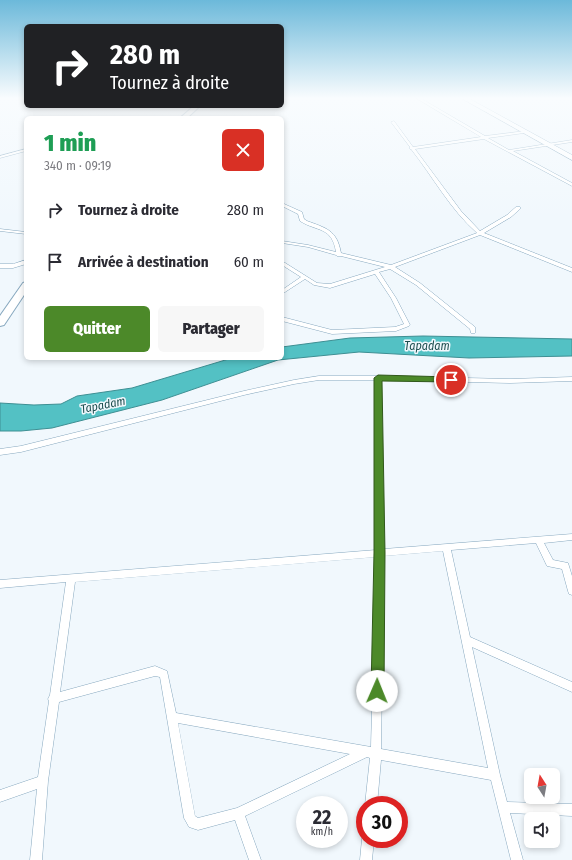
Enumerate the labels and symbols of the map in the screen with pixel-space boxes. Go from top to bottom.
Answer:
water label: Tapadam [404,339,450,353]
pin [434,363,468,397]
water label: Tapadam [79,394,127,416]
position arrow [356,670,398,712]
north arrow [524,768,560,804]
speed limit sign: 30 [356,796,408,848]

